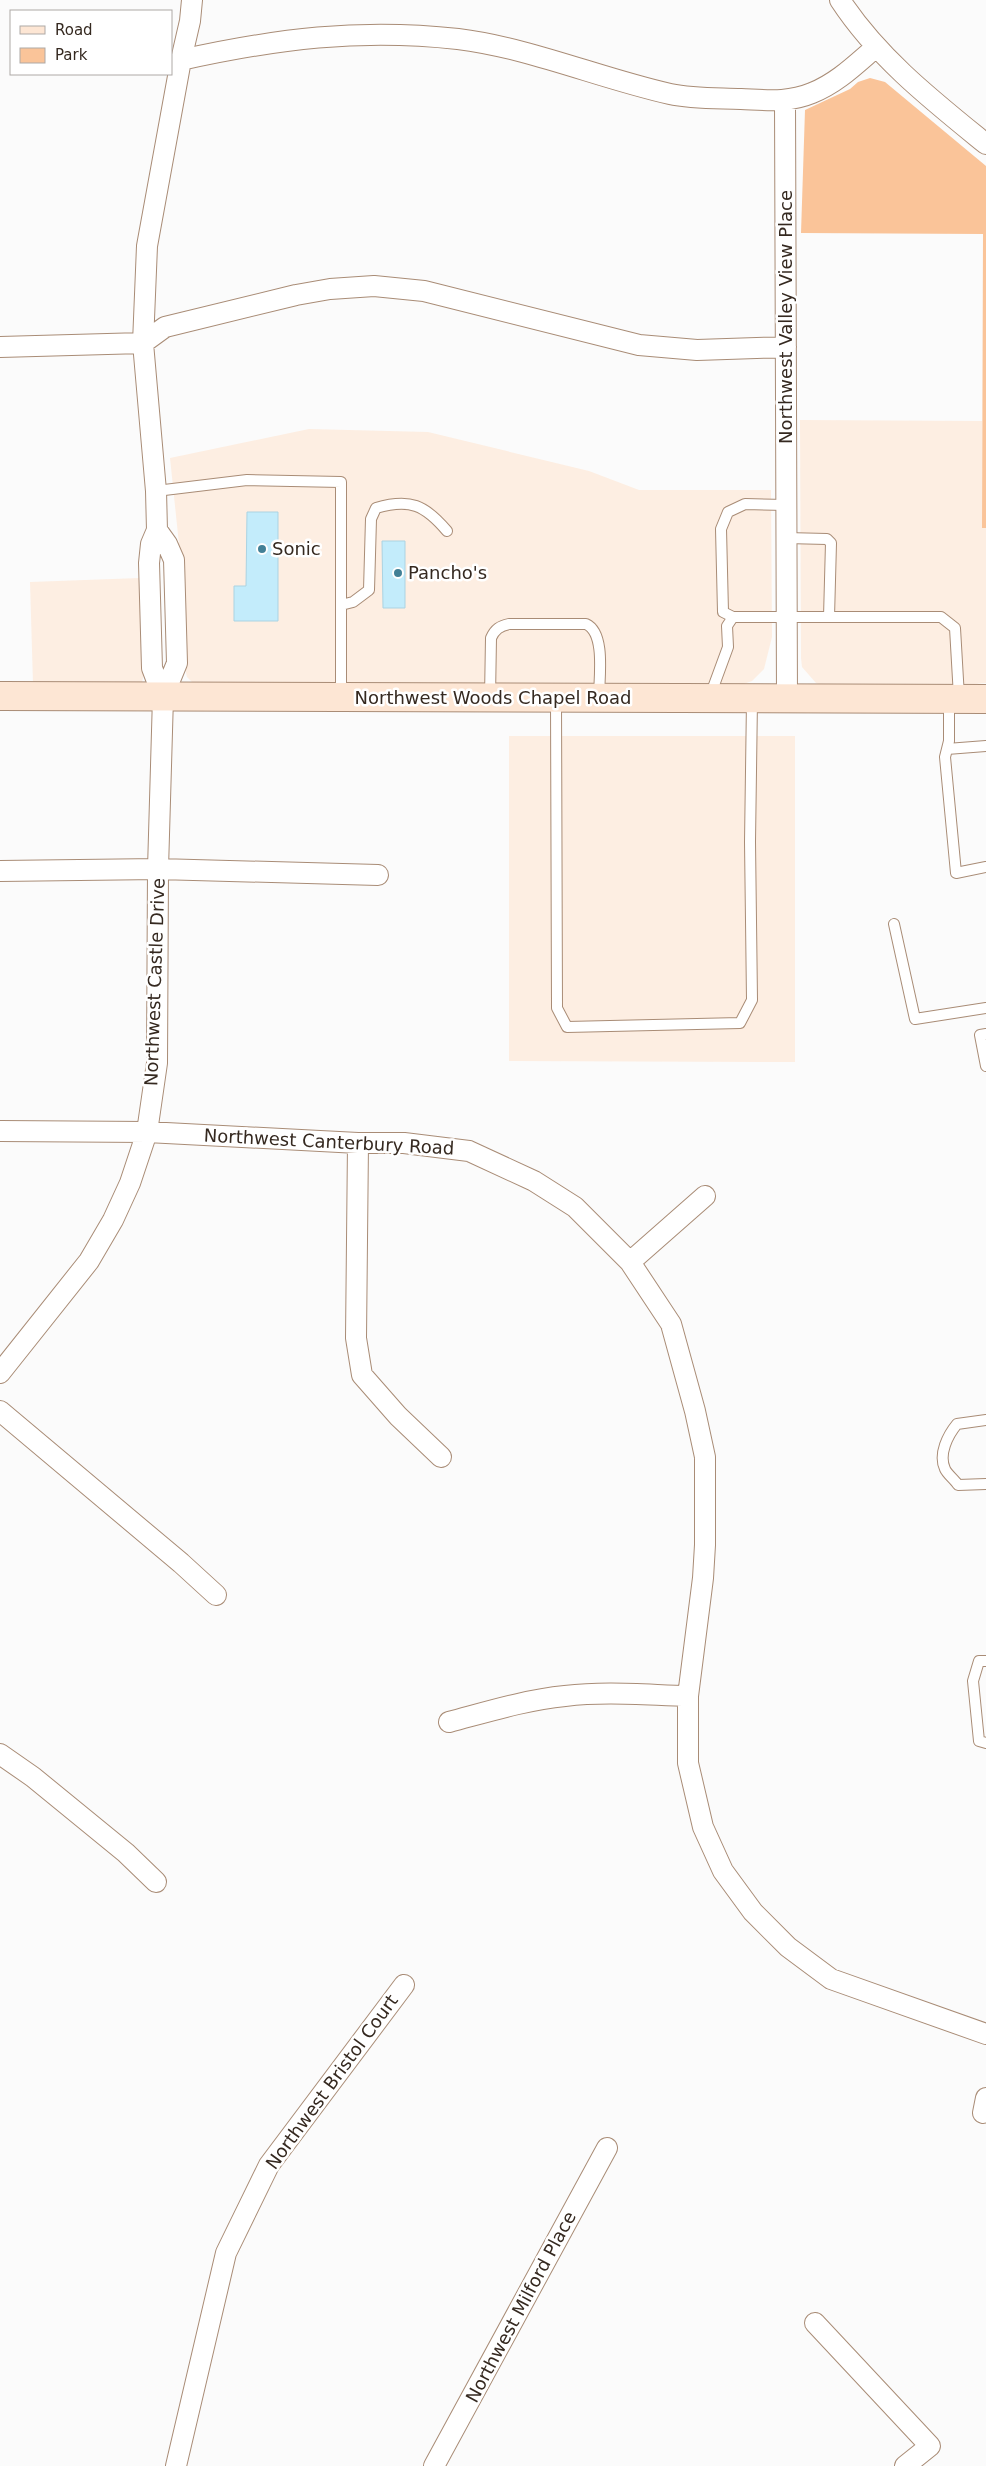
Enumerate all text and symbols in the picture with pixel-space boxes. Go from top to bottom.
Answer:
legend [10,10,172,75]
text: Road [55,21,93,39]
text: Park [55,46,88,64]
street label: Northwest Valley View Place [775,190,796,444]
place label: Sonic [272,538,321,559]
marker: Sonic [256,543,268,555]
place label: Pancho's [408,562,487,583]
marker: Pancho's [392,567,404,579]
street label: Northwest Woods Chapel Road [355,687,632,708]
street label: Northwest Castle Drive [140,878,169,1086]
street label: Northwest Canterbury Road [203,1124,455,1159]
street label: Northwest Bristol Court [261,1990,402,2173]
street label: Northwest Milford Place [461,2208,580,2406]

